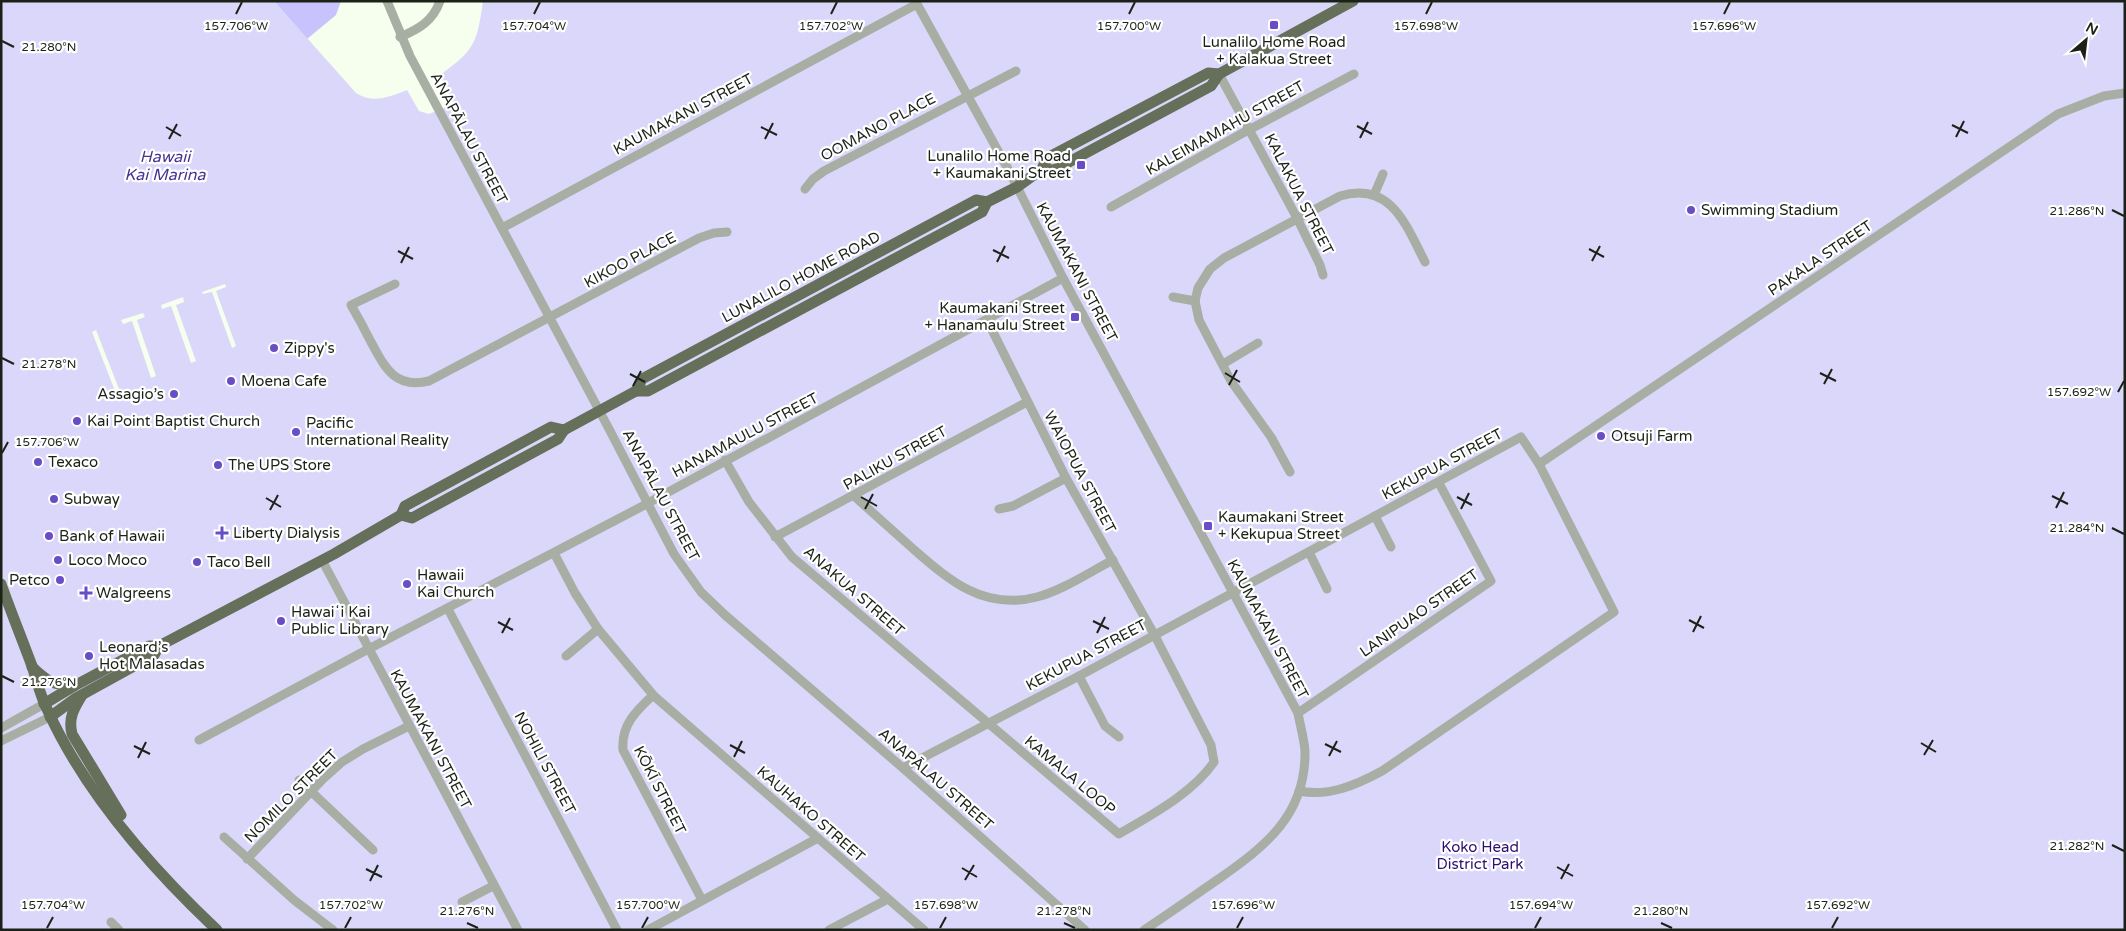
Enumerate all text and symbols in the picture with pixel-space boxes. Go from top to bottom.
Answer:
north arrow [2061,15,2111,65]
text: 157.706°W [204,19,268,33]
text: 157.704°W [502,19,566,33]
text: 157.702°W [799,19,863,33]
text: 157.700°W [1097,19,1161,33]
marker: Lunalilo Home Road + Kalakua Street [1268,19,1280,31]
text: 157.698°W [1394,19,1458,33]
text: 157.696°W [1692,19,1756,33]
text: N [2083,19,2101,39]
place label: Lunalilo Home Road + Kalakua Street [1202,33,1346,68]
text: 21.280°N [22,40,76,54]
street label: ANAPĀLAU STREET [427,69,511,207]
street label: KAUMAKANI STREET [610,70,756,158]
street label: KALEIMAMAHU STREET [1143,77,1307,179]
street label: OOMANO PLACE [817,89,939,165]
street label: KALAKUA STREET [1261,130,1337,258]
water label: Hawaii Kai Marina [124,147,207,185]
place label: Lunalilo Home Road + Kaumakani Street [927,147,1071,182]
marker: Lunalilo Home Road + Kaumakani Street [1075,159,1087,171]
street label: KAUMAKANI STREET [1033,199,1121,345]
place label: Swimming Stadium [1701,201,1838,219]
marker: Swimming Stadium [1685,204,1697,216]
text: 21.286°N [2050,204,2104,218]
street label: PAKALA STREET [1764,216,1876,300]
street label: LUNALILO HOME ROAD [719,227,883,327]
street label: KIKOO PLACE [581,228,679,292]
place label: Kaumakani Street + Hanamaulu Street [924,299,1065,334]
marker: Kaumakani Street + Hanamaulu Street [1069,311,1081,323]
place label: Zippy's [284,339,335,357]
marker: Zippy's [268,342,280,354]
text: 21.278°N [22,357,76,371]
place label: Moena Cafe [241,372,327,390]
marker: Moena Cafe [225,375,237,387]
place label: Assagio’s [97,385,164,403]
text: 157.692°W [2047,385,2111,399]
marker: Assagio’s [168,388,180,400]
street label: HANAMAULU STREET [669,389,821,481]
street label: WAIOPUA STREET [1040,408,1120,536]
place label: Kai Point Baptist Church [87,412,260,430]
place label: Pacific International Reality [306,414,449,449]
marker: Kai Point Baptist Church [71,415,83,427]
street label: PALIKU STREET [840,422,950,494]
street label: KEKUPUA STREET [1379,425,1505,503]
marker: Pacific International Reality [290,426,302,438]
street label: ANAPĀLAU STREET [619,426,703,564]
place label: Otsuji Farm [1611,427,1693,445]
marker: Otsuji Farm [1595,430,1607,442]
text: 157.706°W [15,435,79,449]
place label: Texaco [48,453,98,471]
marker: Texaco [32,456,44,468]
place label: The UPS Store [228,456,331,474]
marker: The UPS Store [212,459,224,471]
place label: Subway [64,490,120,508]
marker: Subway [48,493,60,505]
place label: Kaumakani Street + Kekupua Street [1218,508,1344,543]
marker: Kaumakani Street + Kekupua Street [1202,520,1214,532]
text: 21.284°N [2050,521,2104,535]
place label: Liberty Dialysis [233,524,340,542]
marker: Liberty Dialysis [215,526,229,540]
place label: Bank of Hawaii [59,527,165,545]
marker: Bank of Hawaii [43,530,55,542]
street label: ANAKUA STREET [800,542,908,640]
place label: Loco Moco [68,551,147,569]
place label: Taco Bell [207,553,271,571]
marker: Loco Moco [52,554,64,566]
marker: Taco Bell [191,556,203,568]
street label: KAUMAKANI STREET [1224,556,1312,702]
street label: LANIPUAO STREET [1356,565,1482,661]
place label: Hawaii Kai Church [417,566,494,601]
place label: Petco [9,571,50,589]
marker: Petco [54,574,66,586]
marker: Hawaii Kai Church [401,578,413,590]
place label: Walgreens [96,584,171,602]
marker: Walgreens [80,587,92,599]
place label: Hawaiʻi Kai Public Library [291,603,389,638]
marker: Hawaiʻi Kai Public Library [275,615,287,627]
street label: KEKUPUA STREET [1023,616,1149,694]
place label: Leonard’s Hot Malasadas [99,638,205,673]
marker: Leonard’s Hot Malasadas [83,650,95,662]
street label: KAUMAKANI STREET [387,666,475,812]
text: 21.276°N [22,675,76,689]
street label: NOHILI STREET [510,709,580,817]
street label: ANAPĀLAU STREET [875,724,997,834]
street label: KAMALA LOOP [1021,732,1119,818]
street label: KŌKĪ STREET [630,743,690,837]
street label: NOMILO STREET [241,746,341,846]
street label: KAUHAKO STREET [753,762,869,866]
park label: Koko Head District Park [1437,838,1523,873]
text: 21.282°N [2050,839,2104,853]
text: 157.704°W [21,898,85,912]
text: 157.702°W [319,898,383,912]
text: 157.700°W [616,898,680,912]
text: 157.698°W [914,898,978,912]
text: 157.696°W [1211,898,1275,912]
text: 157.694°W [1509,898,1573,912]
text: 157.692°W [1806,898,1870,912]
text: 21.276°N [440,904,494,918]
text: 21.278°N [1037,904,1091,918]
text: 21.280°N [1634,904,1688,918]

